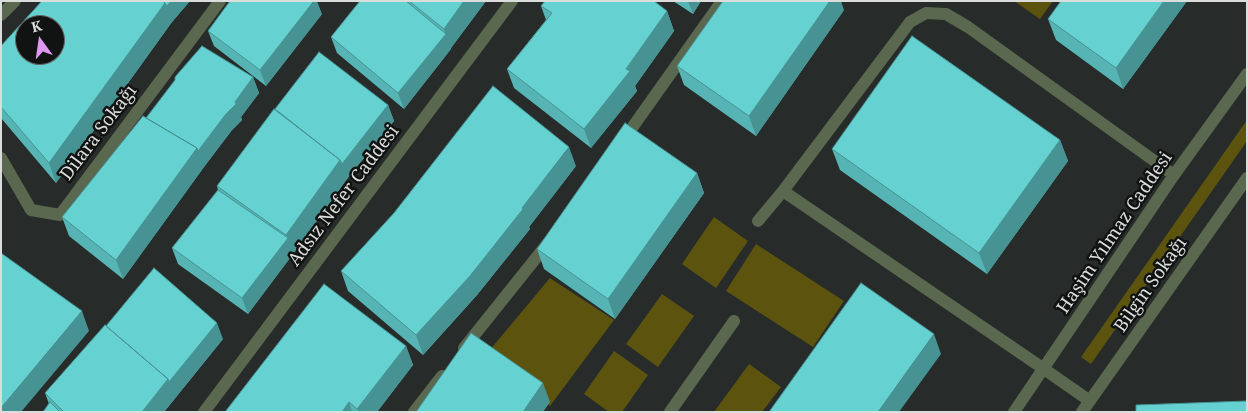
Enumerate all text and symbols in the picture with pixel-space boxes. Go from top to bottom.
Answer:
north arrow [15,15,65,65]
text: K [29,15,44,36]
street label: Dilara Sokağı [56,81,142,185]
street label: Adsız Nefer Caddesi [284,121,404,271]
street label: Haşim Yılmaz Caddesi [1053,148,1177,318]
street label: Bilgin Sokağı [1110,233,1192,337]

